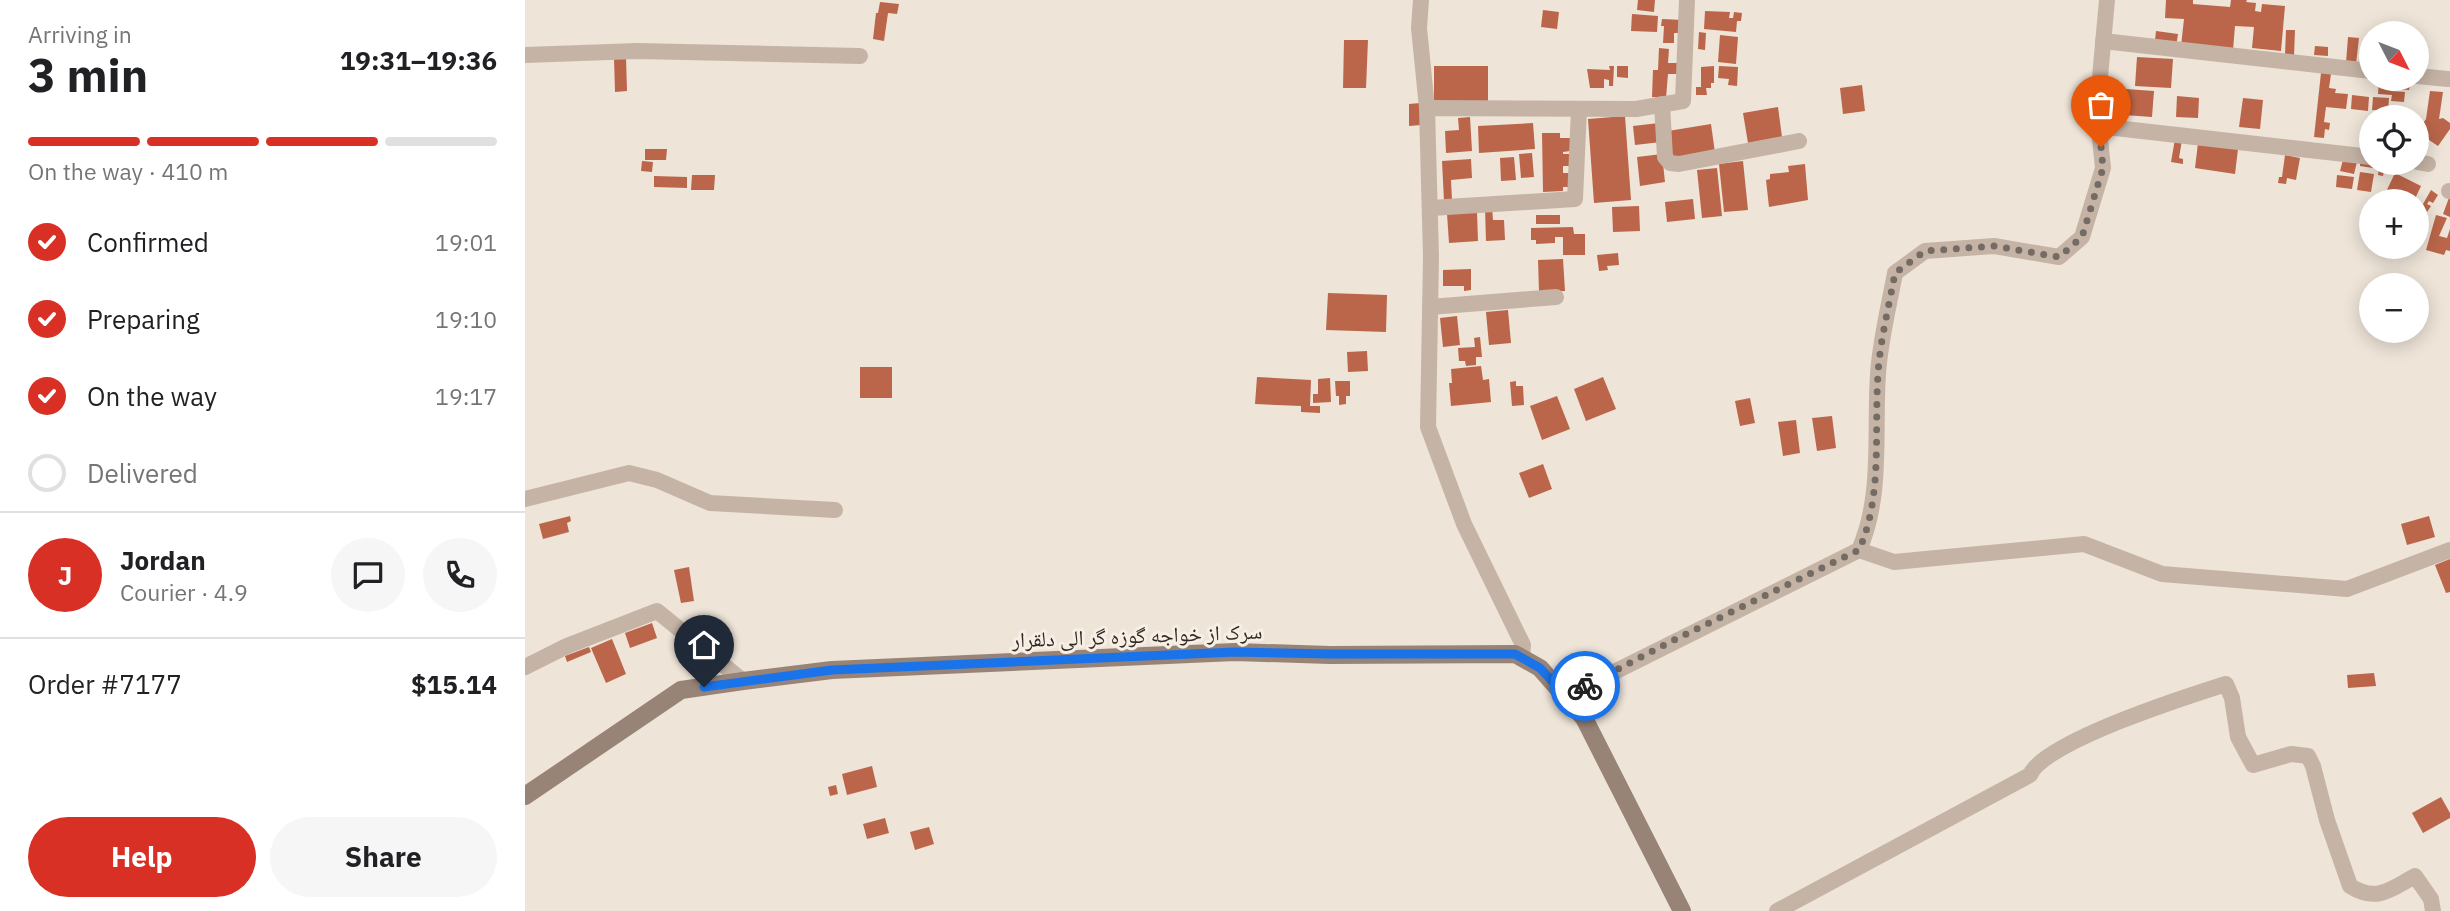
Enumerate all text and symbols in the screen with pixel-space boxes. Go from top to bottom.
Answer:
text: Arriving in [28,19,132,49]
north arrow [2359,21,2429,91]
map controls [2359,21,2429,343]
text: 19:31–19:36 [340,43,497,77]
text: 3 min [28,45,148,105]
pin [2071,75,2131,147]
icon: bag [2082,86,2120,124]
button: locate [2359,105,2429,175]
text: On the way · 410 m [28,156,228,186]
button: + [2359,189,2429,259]
icon: check [28,223,66,261]
text: Confirmed [87,225,209,259]
text: 19:01 [435,227,497,257]
button: − [2359,273,2429,343]
icon: check [28,300,66,338]
text: Preparing [87,302,200,336]
text: 19:10 [435,304,497,334]
icon: check [28,377,66,415]
text: On the way [87,379,217,413]
text: 19:17 [435,381,497,411]
text: Delivered [87,456,198,490]
button: chat [331,538,405,612]
button: phone [423,538,497,612]
text: Jordan [120,543,206,577]
text: J [58,558,72,592]
text: Courier · 4.9 [120,577,248,607]
pin [674,615,734,687]
street label: سرک از خواجه گوزه گر الی دلقرار [1010,617,1263,653]
icon: home [685,626,723,664]
courier [1550,651,1620,721]
text: Order #7177 [28,667,182,701]
text: $15.14 [411,667,497,701]
icon: bike [1566,667,1604,705]
button: Help [28,817,256,897]
button: Share [270,817,497,897]

